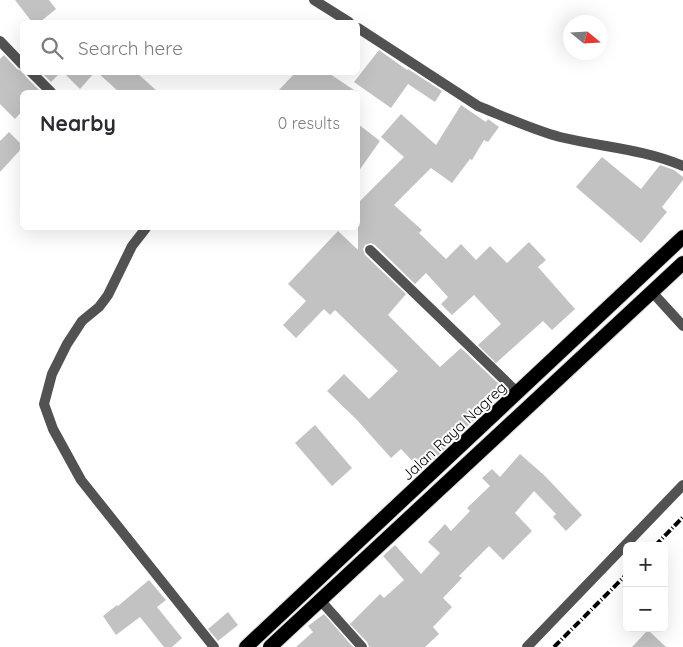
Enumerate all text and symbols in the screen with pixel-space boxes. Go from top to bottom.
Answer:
north arrow [563,15,608,60]
search box [20,20,360,75]
icon: search [38,34,66,62]
text: Search here [78,36,183,60]
text: Nearby [40,110,116,136]
text: 0 results [278,113,340,133]
street label: Jalan Raya Nagreg [398,378,510,484]
map controls [623,542,668,632]
button: + [623,542,668,587]
button: − [623,587,668,632]

